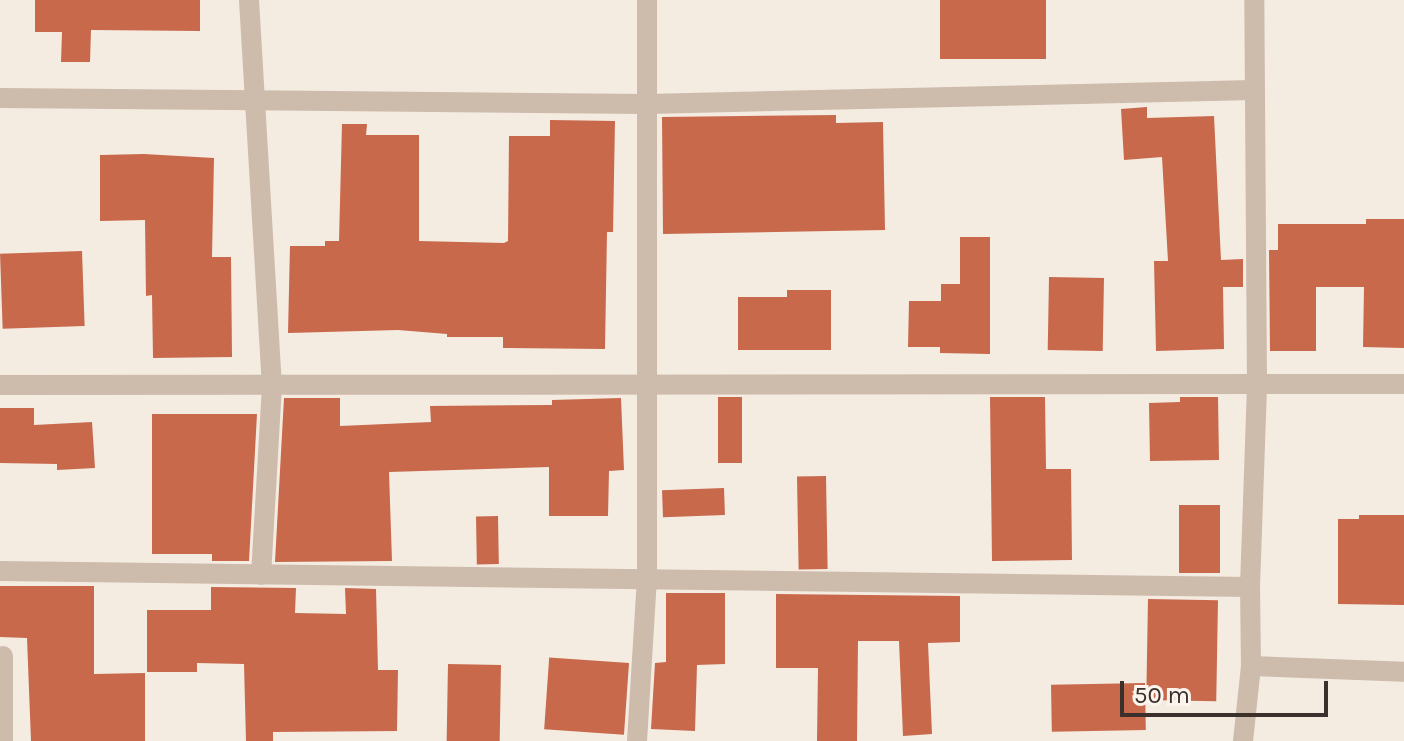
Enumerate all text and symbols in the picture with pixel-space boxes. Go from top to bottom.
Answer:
scale bar [1124,665,1332,715]
text: 50 m [1134,681,1190,709]

